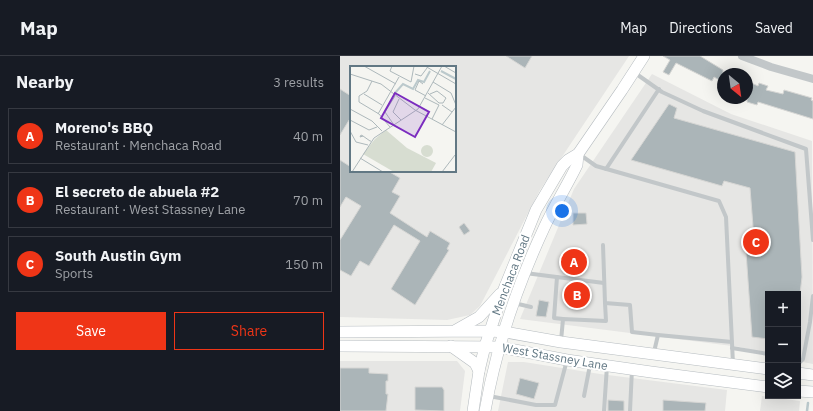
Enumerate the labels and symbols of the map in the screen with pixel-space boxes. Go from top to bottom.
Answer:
inset map [350,66,456,172]
north arrow [717,68,753,104]
your location [552,201,572,221]
pin: C [743,227,769,257]
street label: Menchaca Road [488,232,533,317]
pin: A [561,247,587,277]
pin: B [564,280,590,310]
street label: West Stassney Lane [501,340,610,373]

